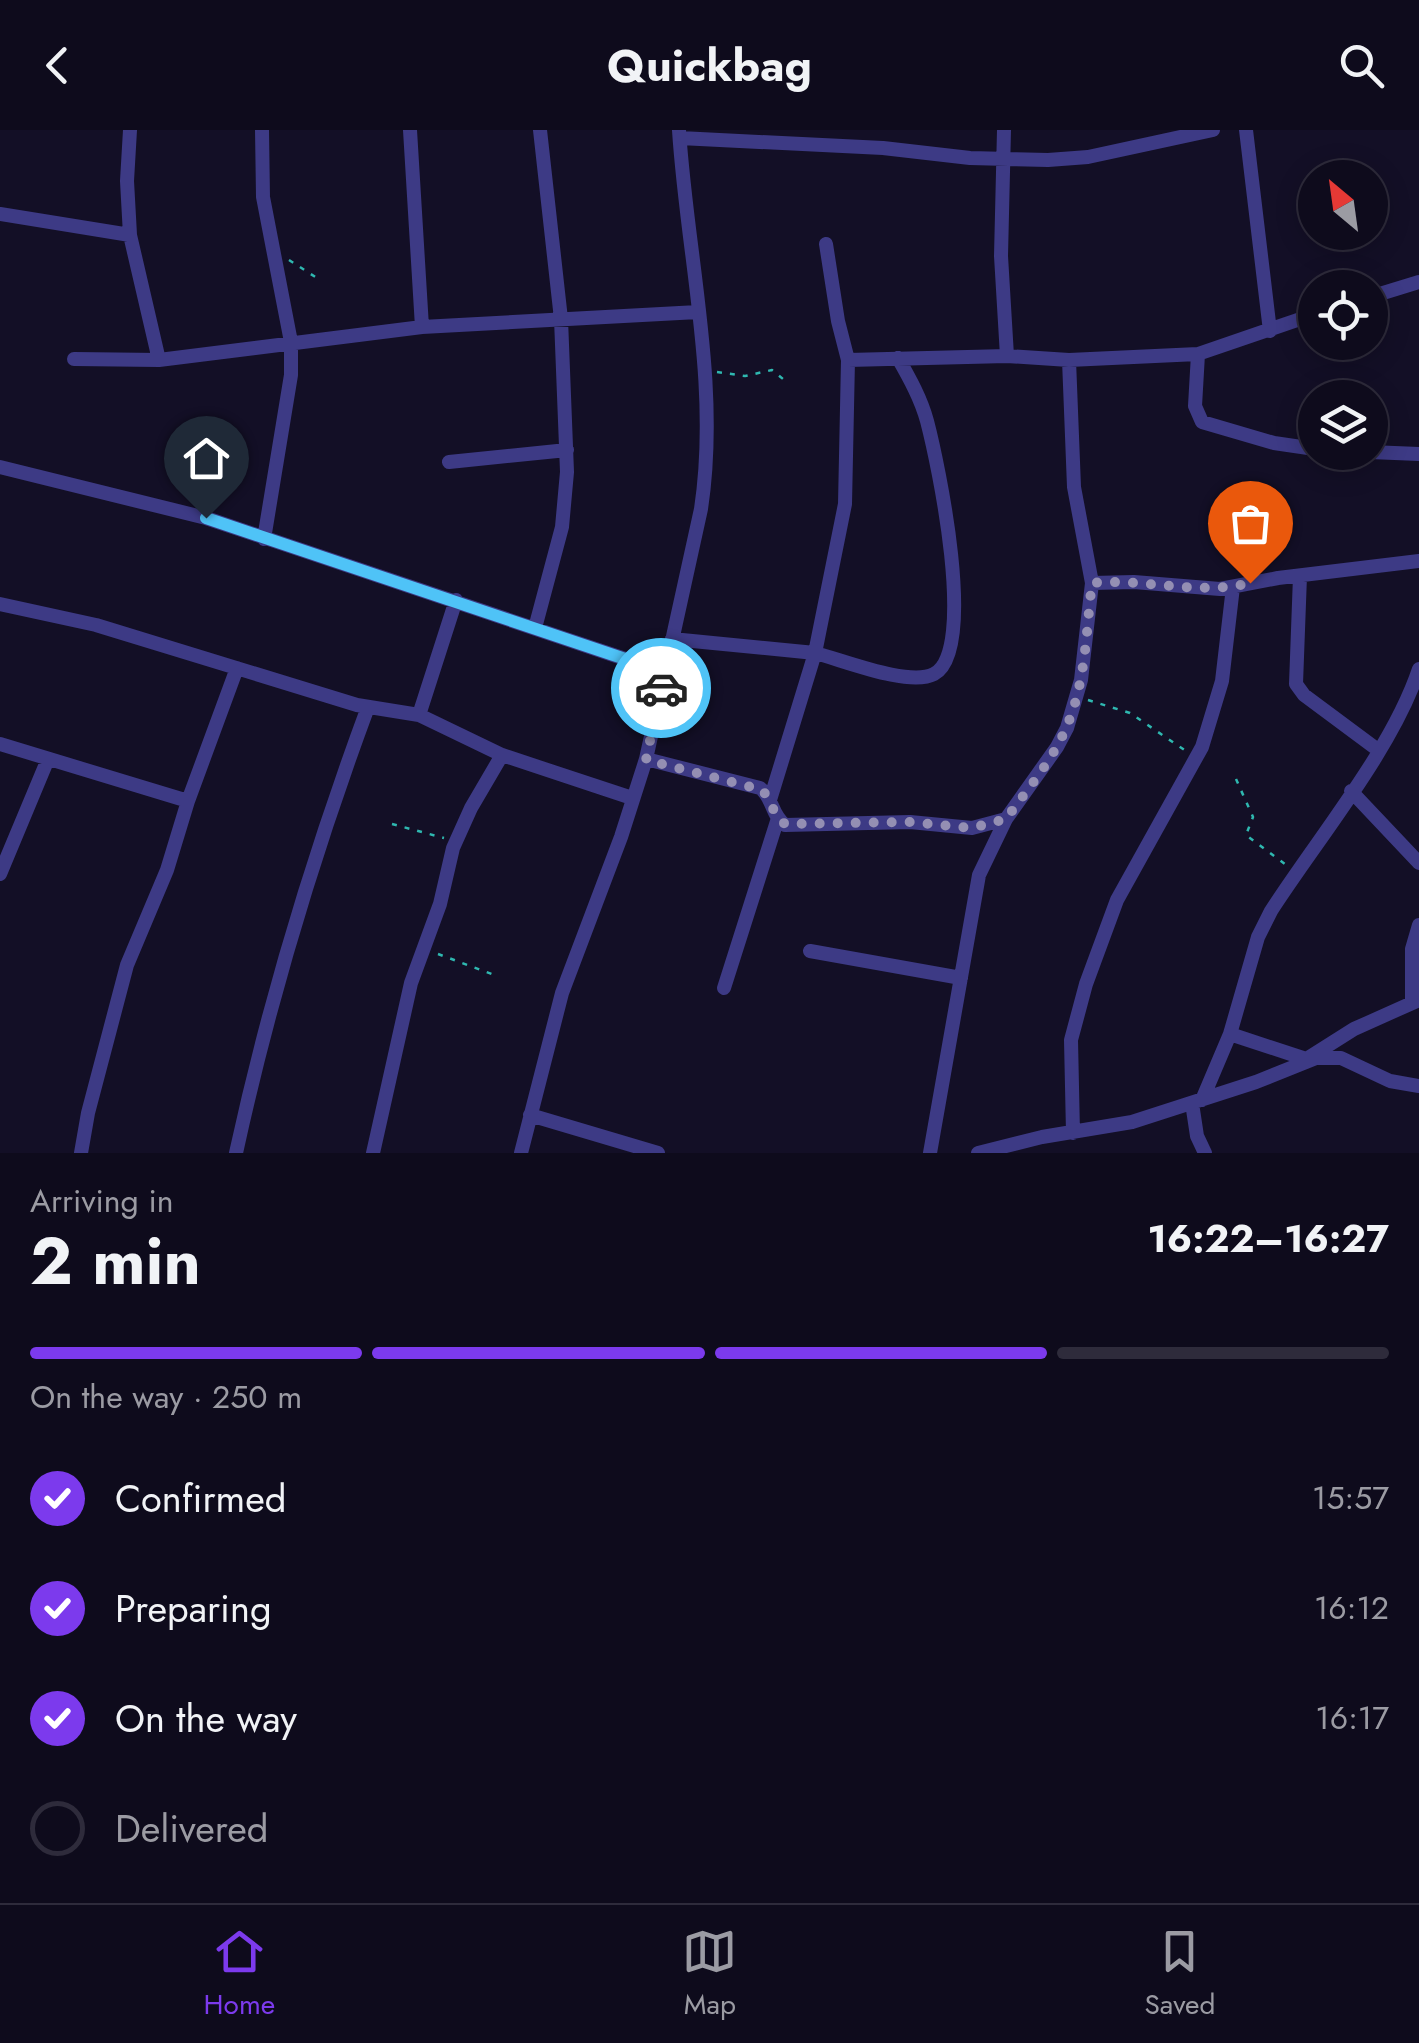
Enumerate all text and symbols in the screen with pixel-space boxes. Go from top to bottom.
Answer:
text: Quickbag [607,33,812,98]
icon: back [30,38,85,93]
icon: search [1334,38,1389,93]
north arrow [1298,160,1388,250]
map controls [1298,160,1388,470]
button: locate [1298,270,1388,360]
button: layers [1298,380,1388,470]
pin [164,416,249,519]
icon: home [179,431,234,486]
pin [1208,481,1293,584]
icon: bag [1223,496,1278,551]
courier [611,638,711,738]
icon: car [634,661,689,716]
text: Arriving in [30,1178,174,1224]
text: 16:22–16:27 [1148,1211,1389,1266]
text: 2 min [30,1214,201,1308]
text: On the way · 250 m [30,1374,302,1420]
icon: check [30,1471,85,1526]
text: Confirmed [115,1471,286,1526]
text: 15:57 [1312,1475,1389,1521]
icon: check [30,1581,85,1636]
text: Preparing [115,1581,272,1636]
text: 16:12 [1314,1585,1389,1631]
icon: check [30,1691,85,1746]
text: On the way [115,1691,297,1746]
text: 16:17 [1315,1695,1389,1741]
text: Delivered [115,1801,268,1856]
tab: Home [204,1924,275,2025]
tab: Map [682,1924,737,2025]
tab: Saved [1144,1924,1215,2025]

